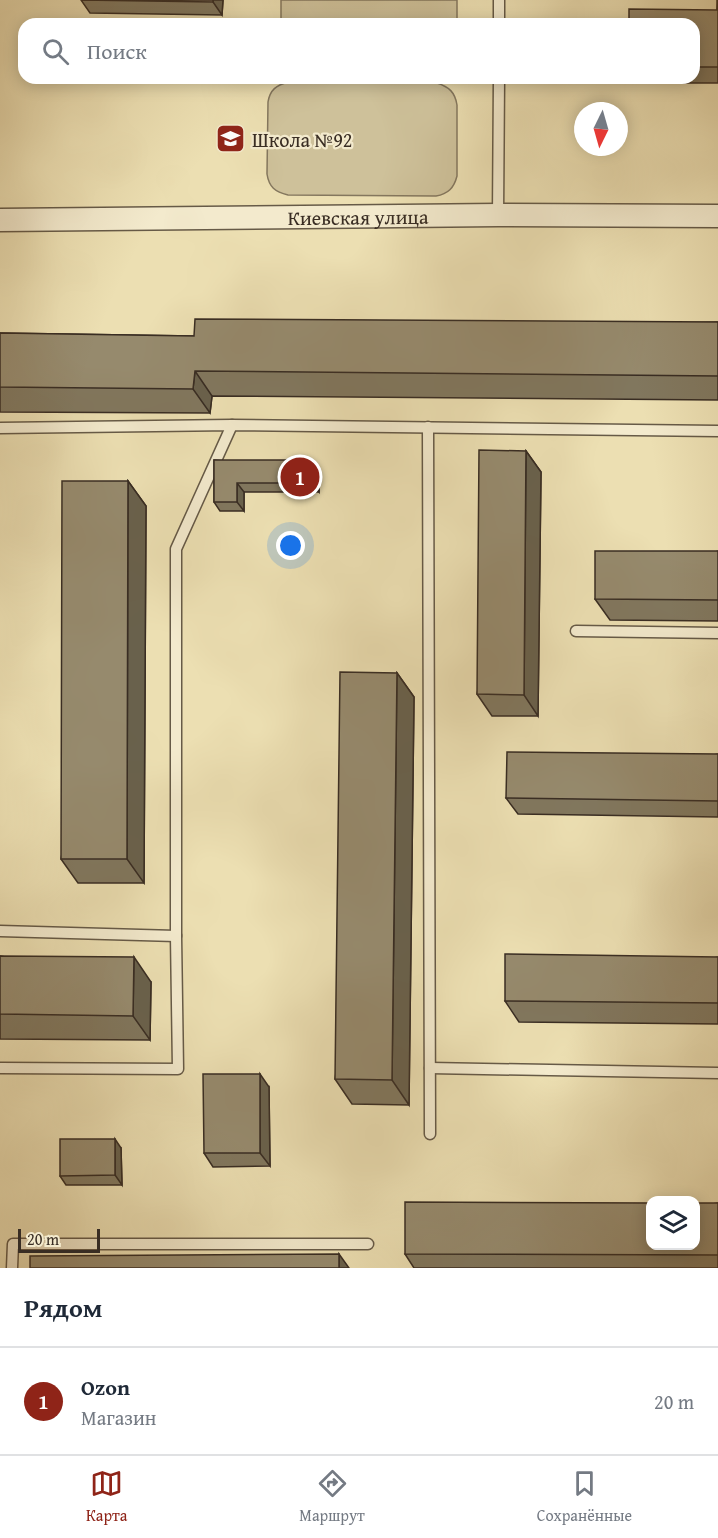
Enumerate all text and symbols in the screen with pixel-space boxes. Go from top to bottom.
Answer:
search box [18,18,700,84]
icon: search [39,35,72,68]
text: Поиск [87,35,147,67]
north arrow [574,102,628,156]
school or university icon: Школа №92 [215,123,247,155]
place label: Школа №92 [252,125,352,154]
street label: Киевская улица [287,201,429,232]
pin: 1 [280,454,320,500]
your location [276,531,305,560]
map controls [646,1196,700,1250]
button: layers [646,1196,700,1250]
scale bar [18,1226,100,1254]
text: 20 m [27,1227,59,1251]
text: Рядом [24,1288,102,1327]
text: Ozon [81,1371,130,1403]
text: 1 [38,1387,49,1416]
text: 20 m [654,1387,694,1416]
text: Магазин [81,1403,156,1432]
tab: Карта [86,1467,127,1527]
tab: Маршрут [299,1467,365,1527]
tab: Сохранённые [537,1467,632,1527]

